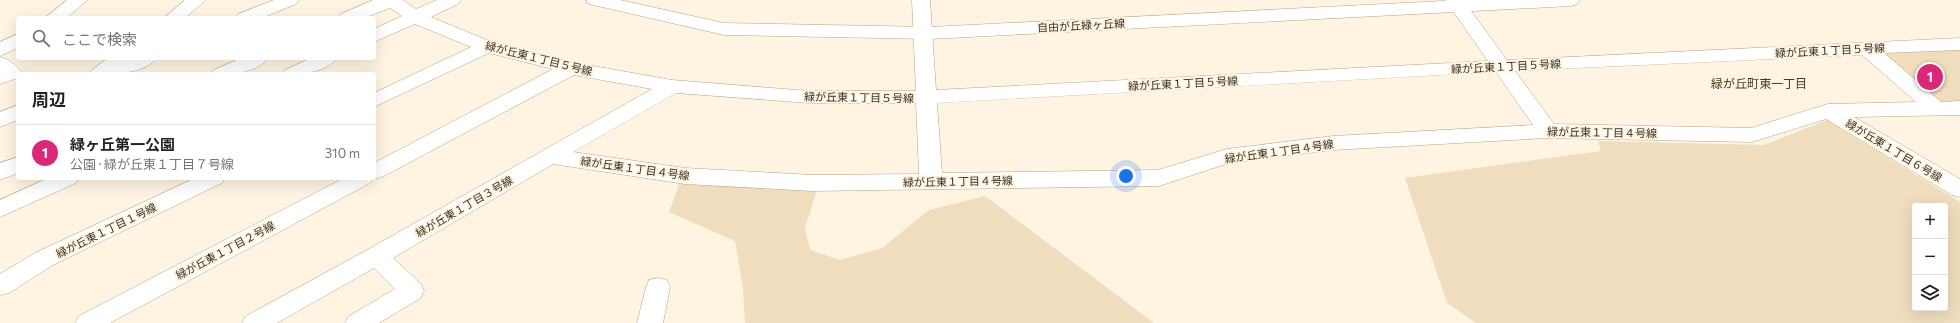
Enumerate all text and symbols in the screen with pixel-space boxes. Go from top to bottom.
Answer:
search box [16,16,376,60]
street label: 自由が丘緑ヶ丘線 [1037,16,1125,34]
icon: search [30,27,52,49]
text: ここで検索 [62,30,137,48]
street label: 緑が丘東１丁目５号線 [484,38,594,78]
street label: 緑が丘東１丁目５号線 [1775,41,1885,59]
street label: 緑が丘東１丁目５号線 [1451,57,1561,75]
pin: 1 [1917,62,1943,92]
street label: 緑が丘東１丁目５号線 [1128,74,1238,92]
district label: 緑が丘町東一丁目 [1711,76,1807,90]
text: 周辺 [32,89,66,110]
street label: 緑が丘東１丁目５号線 [804,90,914,104]
street label: 緑が丘東１丁目６号線 [1844,116,1944,184]
street label: 緑が丘東１丁目４号線 [1547,125,1657,139]
text: 緑ヶ丘第一公園 [70,135,175,153]
street label: 緑が丘東１丁目４号線 [1224,137,1334,165]
text: 1 [42,145,48,161]
text: 310 m [325,145,360,161]
street label: 緑が丘東１丁目４号線 [580,154,690,182]
text: 公園 · 緑が丘東１丁目７号線 [70,156,234,172]
your location [1116,166,1136,186]
street label: 緑が丘東１丁目３号線 [413,173,515,239]
street label: 緑が丘東１丁目４号線 [903,174,1013,188]
street label: 緑が丘東１丁目１号線 [54,200,158,260]
map controls [1912,203,1948,311]
button: + [1912,203,1948,239]
street label: 緑が丘東１丁目２号線 [173,218,277,282]
button: − [1912,239,1948,275]
button: layers [1912,275,1948,311]

